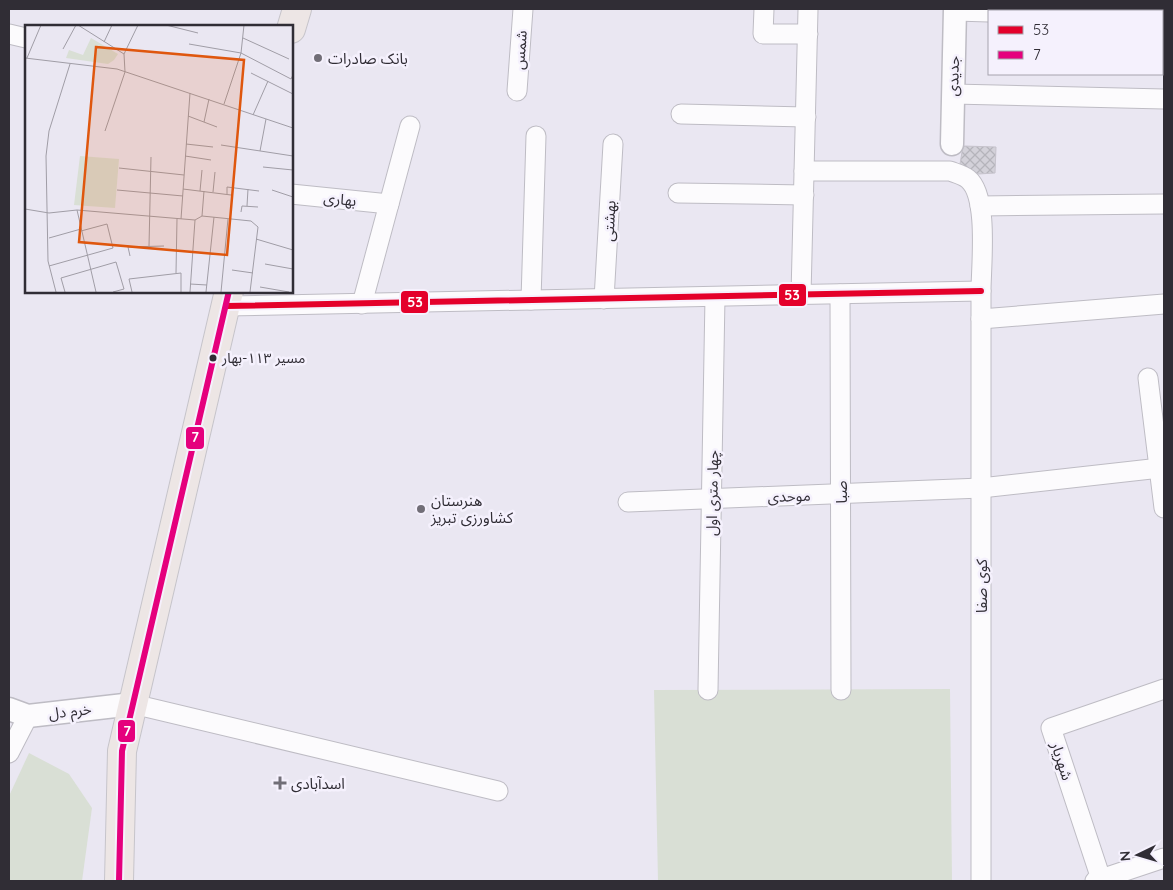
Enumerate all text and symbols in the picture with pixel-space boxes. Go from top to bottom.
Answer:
legend [988,10,1163,75]
text: 53 [1033,20,1049,39]
inset map [25,25,292,292]
street label: شمس [509,29,531,70]
text: 7 [1033,45,1041,64]
place label: بانک صادرات [328,49,408,68]
marker: بانک صادرات [312,52,324,64]
street label: جدیدی [943,55,963,97]
street label: بهاری [323,188,357,210]
street label: بهشتی [598,200,620,242]
line badge: 53 [778,283,807,307]
text: 53 [784,286,800,304]
line badge: 53 [400,290,429,314]
text: 53 [407,293,423,311]
place label: مسیر ۱۱۳-بهار [221,349,305,367]
marker: مسیر ۱۱۳-بهار [208,353,218,363]
line badge: 7 [185,426,205,450]
text: 7 [191,428,199,446]
street label: چهار متری اول [702,450,723,536]
street label: صبا [832,480,851,504]
street label: موحدی [767,486,811,506]
place label: هنرستان کشاورزی تبریز [430,491,514,527]
marker: هنرستان کشاورزی تبریز [415,503,427,515]
street label: کوی صفا [972,558,991,613]
street label: خرم دل [47,699,93,725]
line badge: 7 [117,719,136,743]
text: 7 [123,722,131,740]
street label: شهریار [1047,738,1077,783]
place label: اسدآبادی [291,774,345,793]
marker: اسدآبادی [273,776,287,790]
north arrow [1113,830,1163,880]
text: N [1116,850,1134,862]

